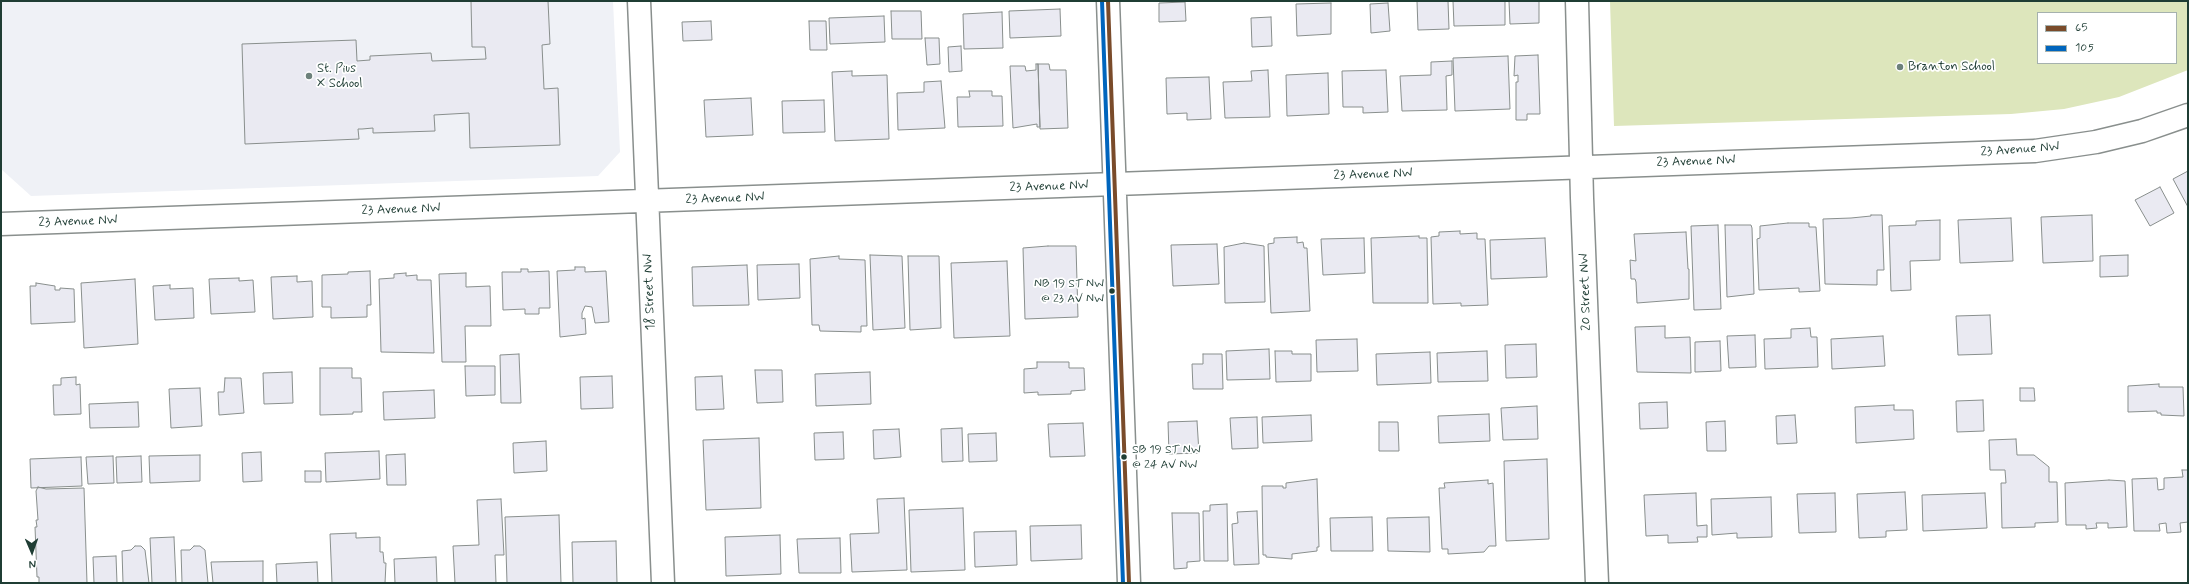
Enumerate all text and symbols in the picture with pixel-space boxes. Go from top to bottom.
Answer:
legend [2037,12,2177,64]
text: 65 [2075,20,2088,36]
text: 105 [2075,40,2094,56]
place label: Branton School [1908,59,1995,75]
place label: St. Pius X School [317,61,362,92]
marker: Branton School [1895,62,1905,72]
marker: St. Pius X School [304,71,314,81]
street label: 23 Avenue NW [1980,139,2060,161]
street label: 23 Avenue NW [1656,153,1736,171]
street label: 23 Avenue NW [1333,166,1413,184]
street label: 23 Avenue NW [1009,178,1089,196]
street label: 23 Avenue NW [685,190,765,208]
street label: 23 Avenue NW [361,201,441,219]
street label: 23 Avenue NW [38,213,118,231]
street label: 18 Street NW [641,253,659,331]
street label: 20 Street NW [1577,253,1595,331]
place label: NB 19 ST NW @ 23 AV NW [1034,277,1104,305]
marker: NB 19 ST NW @ 23 AV NW [1107,286,1117,296]
place label: SB 19 ST NW @ 24 AV NW [1132,443,1201,471]
marker: SB 19 ST NW @ 24 AV NW [1119,452,1129,462]
north arrow [12,532,52,572]
text: N [29,557,36,571]

